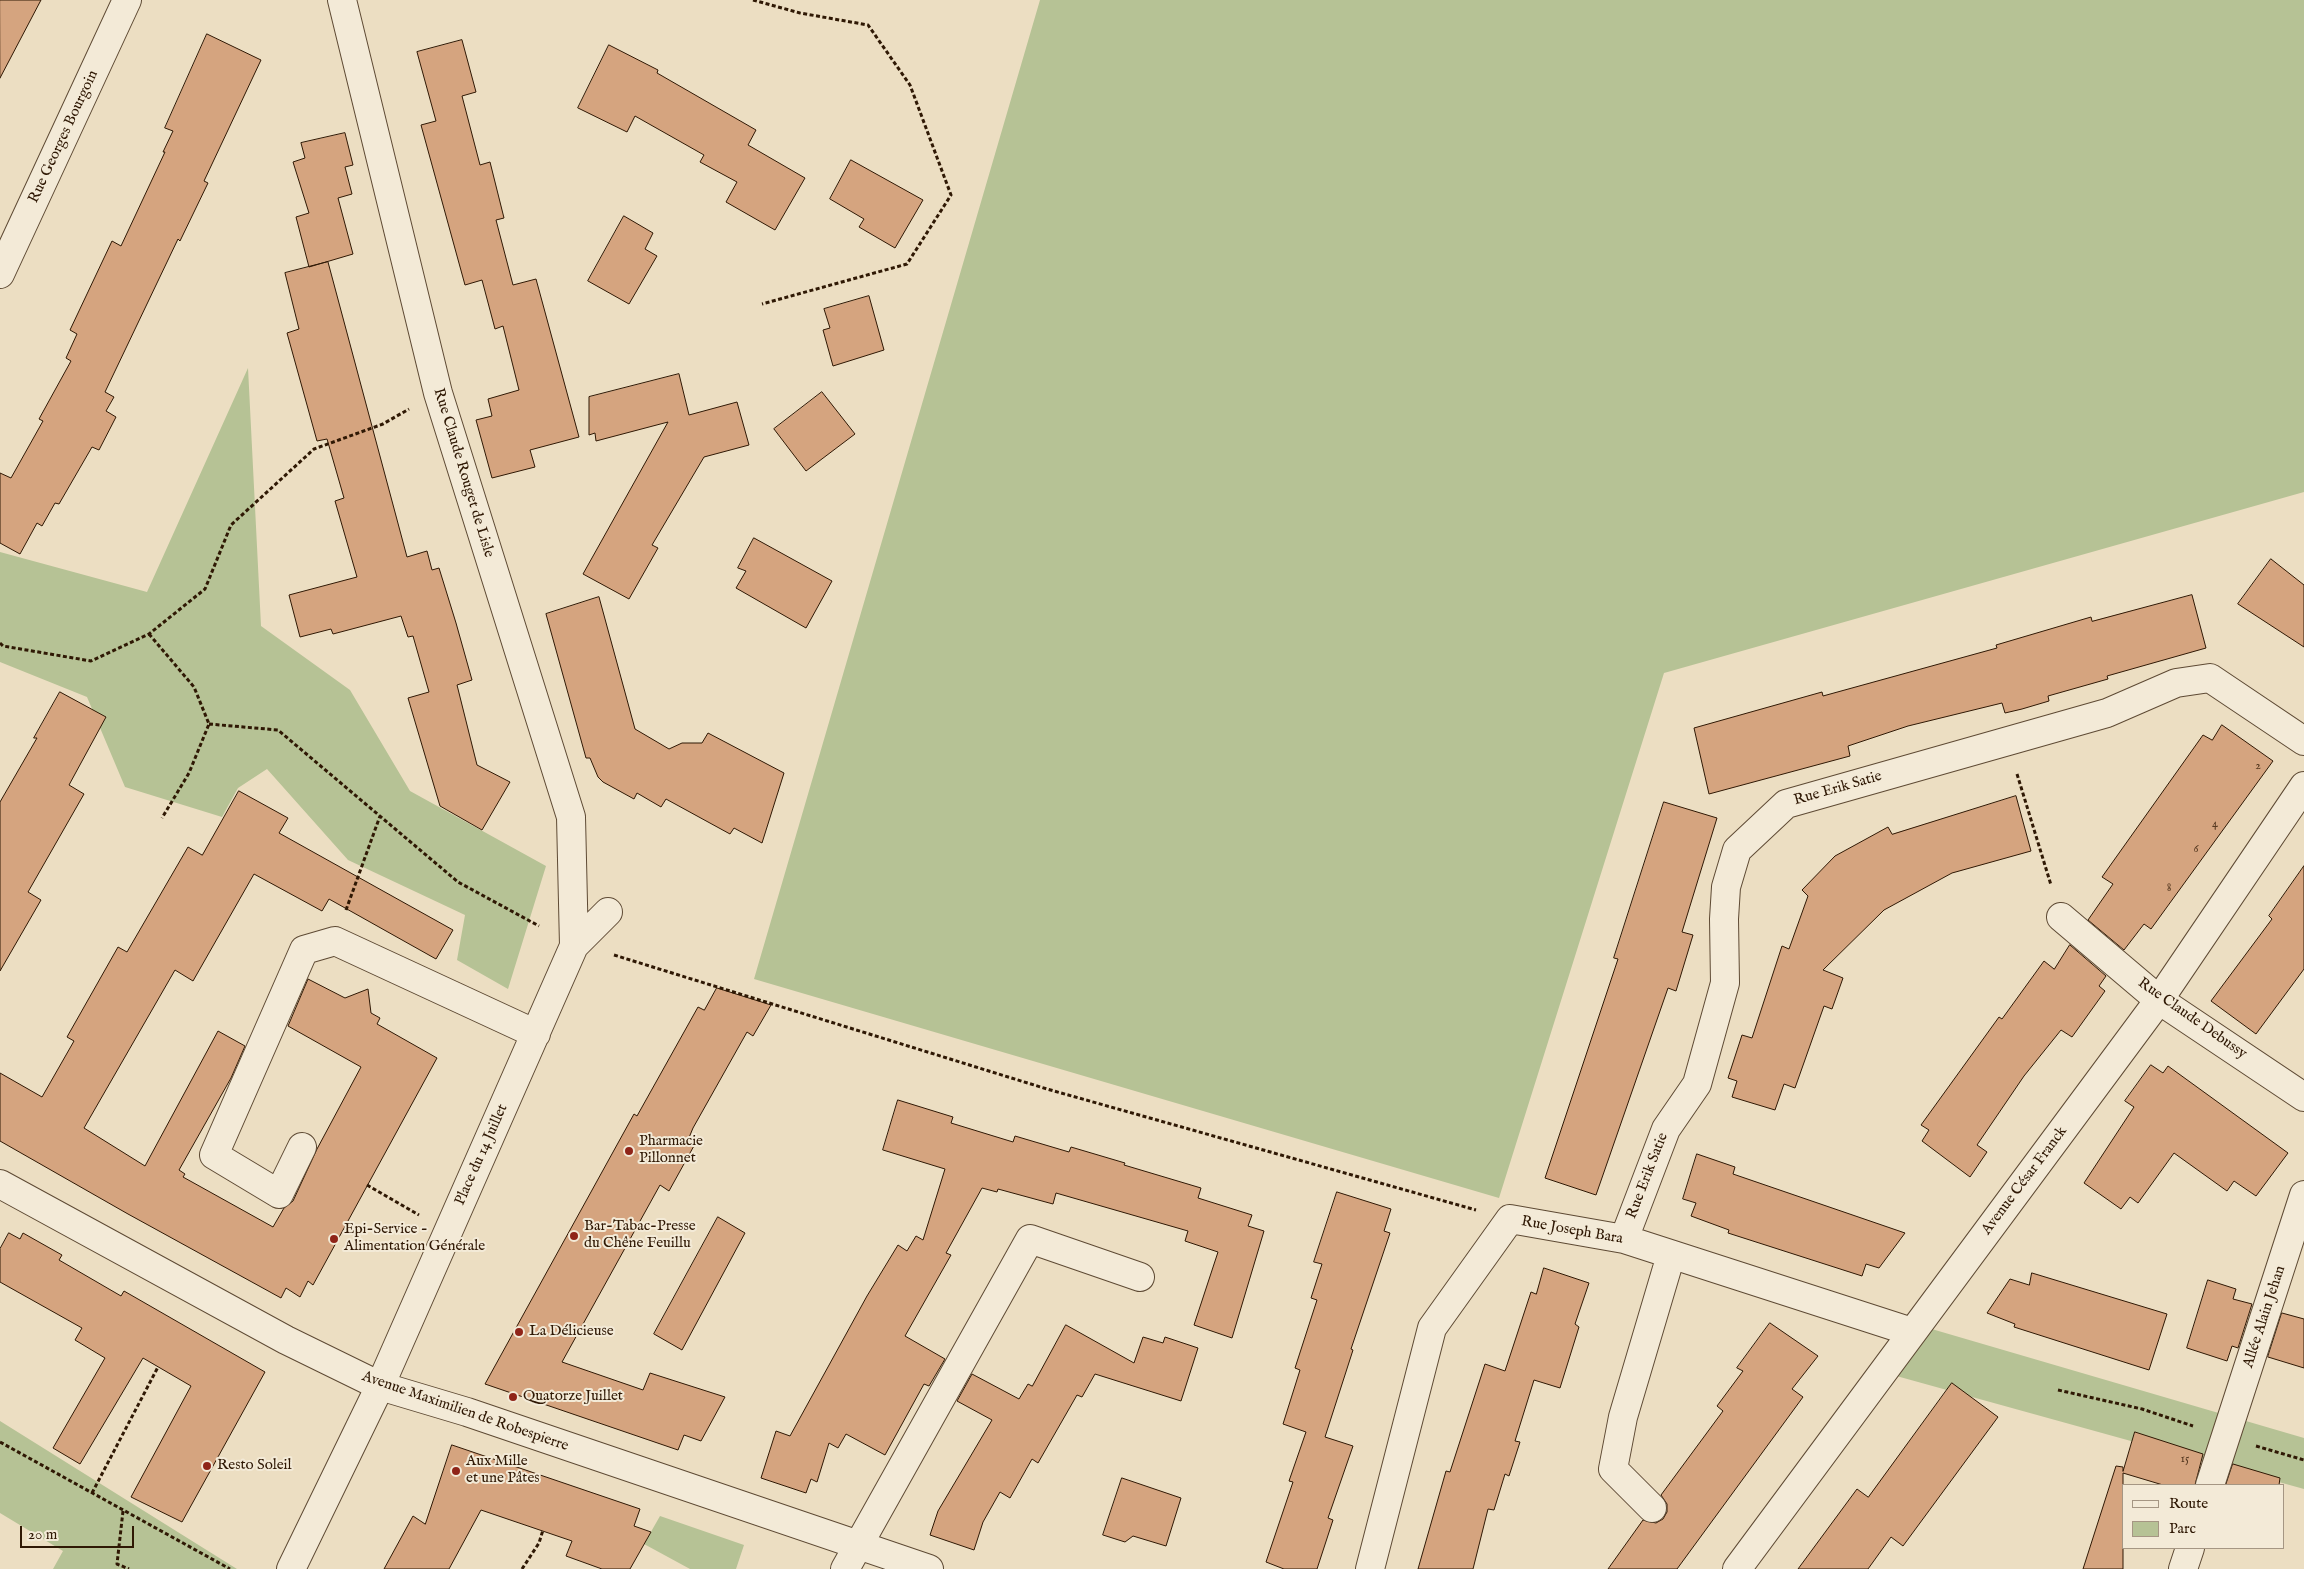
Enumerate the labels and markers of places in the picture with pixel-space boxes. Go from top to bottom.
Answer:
place label: Pharmacie Pillonnet [639,1133,703,1168]
marker: Pharmacie Pillonnet [623,1145,635,1157]
place label: Bar-Tabac-Presse du Chêne Feuillu [584,1218,696,1253]
place label: Epi-Service - Alimentation Générale [344,1221,485,1256]
marker: Bar-Tabac-Presse du Chêne Feuillu [568,1230,580,1242]
marker: Epi-Service - Alimentation Générale [328,1233,340,1245]
place label: La Délicieuse [529,1323,614,1341]
marker: La Délicieuse [513,1326,525,1338]
place label: Quatorze Juillet [523,1388,623,1406]
marker: Quatorze Juillet [507,1391,519,1403]
place label: Aux Mille et une Pâtes [466,1453,540,1488]
place label: Resto Soleil [217,1457,292,1475]
marker: Resto Soleil [201,1460,213,1472]
marker: Aux Mille et une Pâtes [450,1465,462,1477]

